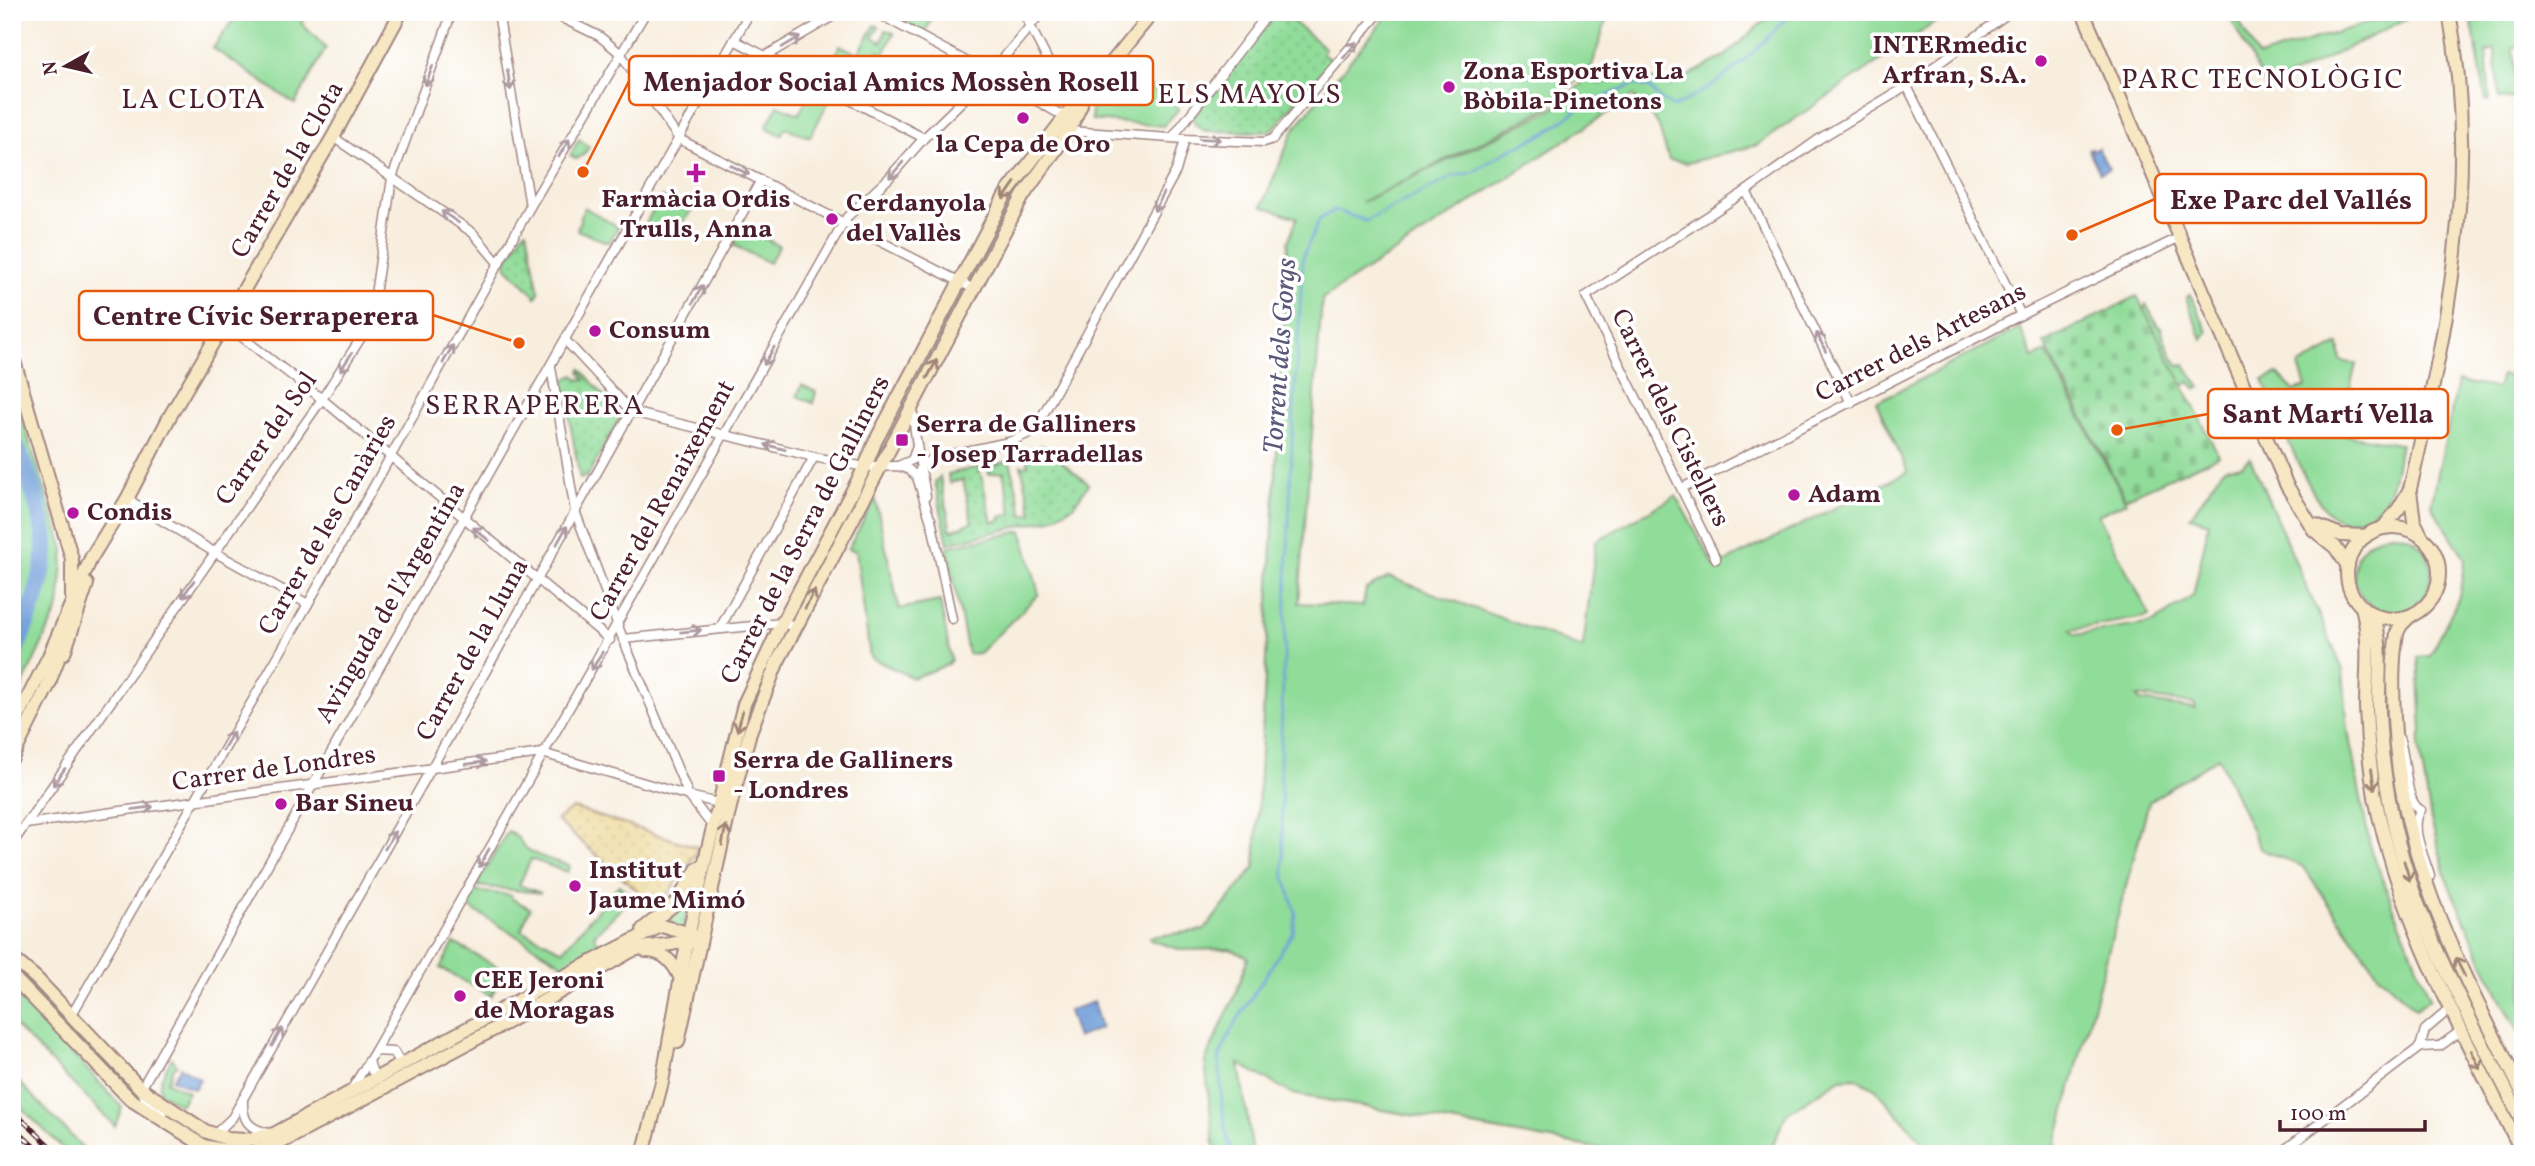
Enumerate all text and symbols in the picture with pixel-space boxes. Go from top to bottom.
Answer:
place label: INTERmedic Arfran, S.A. [1873,28,2027,94]
north arrow [32,32,102,102]
one-way arrow [780,35,800,49]
one-way arrow [1342,41,1357,59]
marker: INTERmedic Arfran, S.A. [2033,53,2049,69]
place label: Zona Esportiva La Bòbila-Pinetons [1463,54,1684,120]
callout: Menjador Social Amics Mossèn Rosell [629,56,1153,105]
text: N [37,59,65,77]
district label: PARC TECNOLÒGIC [2121,61,2405,100]
text: Menjador Social Amics Mossèn Rosell [643,64,1139,103]
one-way arrow [422,65,434,87]
one-way arrow [503,68,516,91]
street label: Carrer de la Clota [223,75,353,265]
district label: ELS MAYOLS [1157,76,1343,115]
marker: Zona Esportiva La Bòbila-Pinetons [1441,79,1457,95]
district label: LA CLOTA [121,81,267,120]
marker: la Cepa de Oro [1015,110,1031,126]
place label: la Cepa de Oro [935,127,1111,163]
one-way arrow [1199,133,1222,146]
one-way arrow [558,138,572,158]
one-way arrow [888,161,904,179]
one-way arrow [729,163,749,177]
marker: Farmàcia Ordis Trulls, Anna [688,165,704,181]
callout: Exe Parc del Vallés [2155,174,2426,223]
one-way arrow [1002,181,1016,200]
place label: Farmàcia Ordis Trulls, Anna [601,182,791,248]
text: Exe Parc del Vallés [2170,182,2412,221]
place label: Cerdanyola del Vallès [846,186,986,252]
one-way arrow [1152,191,1166,211]
one-way arrow [441,210,460,224]
marker: Cerdanyola del Vallès [824,211,840,227]
water label: Torrent dels Gorgs [1255,257,1307,455]
street label: Carrer dels Artesans [1809,274,2033,412]
one-way arrow [691,284,705,304]
callout: Centre Cívic Serraperera [79,291,433,340]
text: Centre Cívic Serraperera [93,298,419,337]
street label: Carrer dels Cistellers [1602,303,1738,533]
place label: Consum [609,313,711,349]
marker: Consum [587,323,603,339]
one-way arrow [1814,332,1827,353]
one-way arrow [442,344,455,365]
one-way arrow [761,346,775,366]
one-way arrow [339,352,353,372]
one-way arrow [925,359,939,379]
street label: Carrer del Sol [208,365,326,513]
street label: Carrer de la Serra de Galliners [712,369,900,691]
street label: Carrer del Renaixement [581,374,745,628]
district label: SERRAPERERA [425,387,645,426]
callout: Sant Martí Vella [2208,389,2448,438]
text: Sant Martí Vella [2222,396,2434,435]
place label: Serra de Galliners - Josep Tarradellas [916,407,1143,473]
street label: Carrer de les Canàries [250,408,406,642]
marker: Serra de Galliners - Josep Tarradellas [894,432,910,448]
one-way arrow [764,440,786,453]
street label: Avinguda de l'Argentina [307,476,475,730]
place label: Adam [1808,477,1881,513]
marker: Adam [1786,487,1802,503]
place label: Condis [87,495,172,531]
marker: Condis [65,505,81,521]
one-way arrow [555,525,569,545]
one-way arrow [473,526,491,542]
street label: Carrer de la Lluna [408,552,538,748]
one-way arrow [181,579,195,598]
one-way arrow [804,589,817,610]
one-way arrow [679,625,702,638]
one-way arrow [590,651,604,671]
one-way arrow [733,709,746,731]
one-way arrow [222,732,236,752]
street label: Carrer de Londres [170,737,378,801]
place label: Serra de Galliners - Londres [733,743,953,809]
one-way arrow [465,756,487,769]
one-way arrow [52,767,66,786]
one-way arrow [2366,767,2379,790]
marker: Serra de Galliners - Londres [711,768,727,784]
place label: Bar Sineu [295,786,414,822]
marker: Bar Sineu [273,796,289,812]
one-way arrow [131,801,153,814]
one-way arrow [718,824,731,847]
one-way arrow [383,830,397,850]
one-way arrow [477,848,491,868]
place label: Institut Jaume Mimó [588,853,745,919]
one-way arrow [2401,860,2414,882]
marker: Institut Jaume Mimó [567,878,583,894]
one-way arrow [2453,957,2466,978]
place label: CEE Jeroni de Moragas [474,963,615,1029]
marker: CEE Jeroni de Moragas [452,988,468,1004]
one-way arrow [271,1027,284,1048]
one-way arrow [2470,1049,2484,1070]
scale bar [2280,1089,2425,1133]
text: 100 m [2290,1100,2347,1129]

